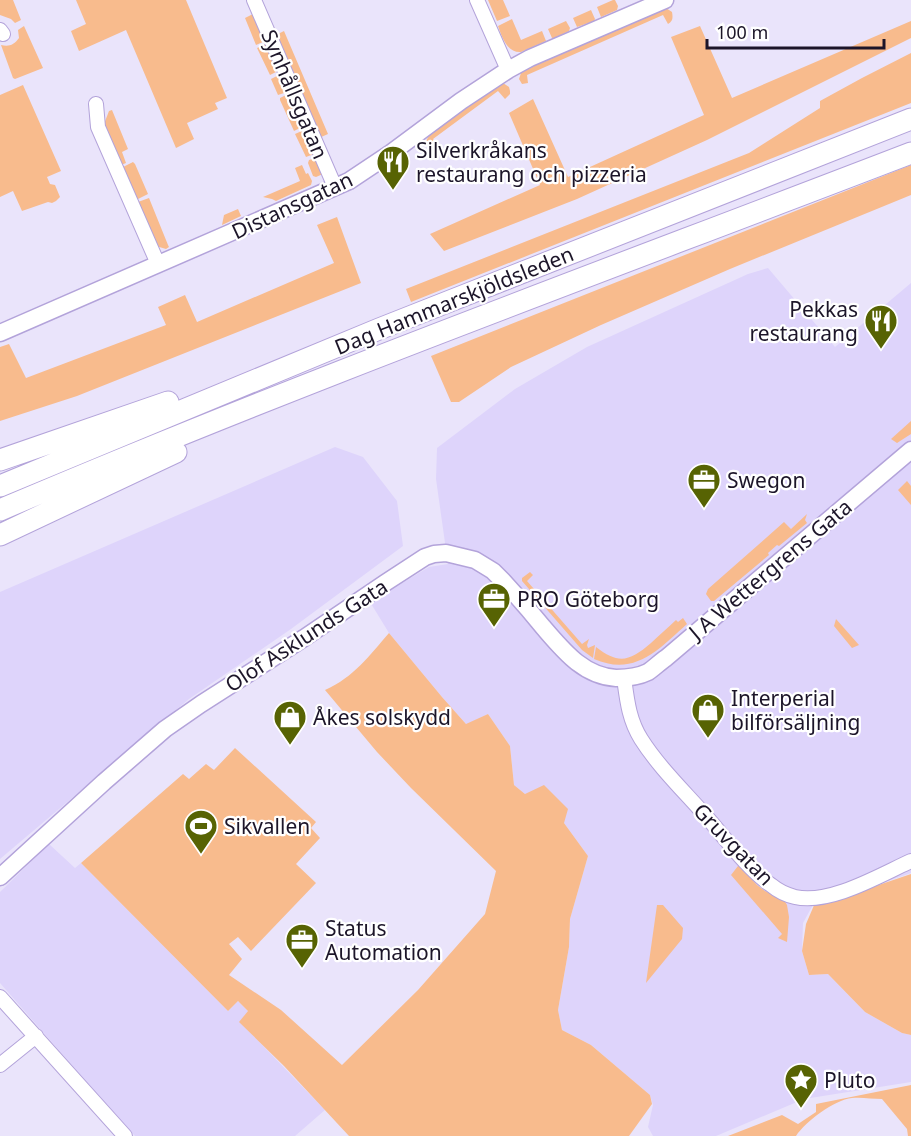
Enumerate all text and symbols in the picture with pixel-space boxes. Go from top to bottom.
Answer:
scale bar [707,12,884,50]
text: 100 m [716,20,768,44]
street label: Synhållsgatan [255,25,335,163]
place label: Silverkråkans restaurang och pizzeria [416,136,647,188]
restaurant icon: Silverkråkans restaurang och pizzeria [375,144,411,191]
street label: Distansgatan [227,165,357,245]
street label: Dag Hammarskjöldsleden [330,239,578,361]
place label: Pekkas restaurang [750,295,858,347]
restaurant icon: Pekkas restaurang [863,303,899,350]
office icon: Swegon [686,462,722,509]
place label: Swegon [727,466,805,494]
street label: J A Wettergrens Gata [681,493,857,647]
street label: Olof Asklunds Gata [219,572,393,698]
office icon: PRO Göteborg [476,581,512,628]
place label: PRO Göteborg [517,585,659,613]
place label: Interperial bilförsäljning [731,684,860,736]
shop icon: Interperial bilförsäljning [690,692,726,739]
shop icon: Åkes solskydd [272,699,308,746]
place label: Åkes solskydd [313,703,451,731]
street label: Gruvgatan [688,797,780,891]
sports icon: Sikvallen [183,808,219,855]
place label: Sikvallen [224,812,310,840]
place label: Status Automation [325,914,442,966]
office icon: Status Automation [284,922,320,969]
place icon: Pluto [783,1062,819,1109]
place label: Pluto [824,1066,875,1094]

